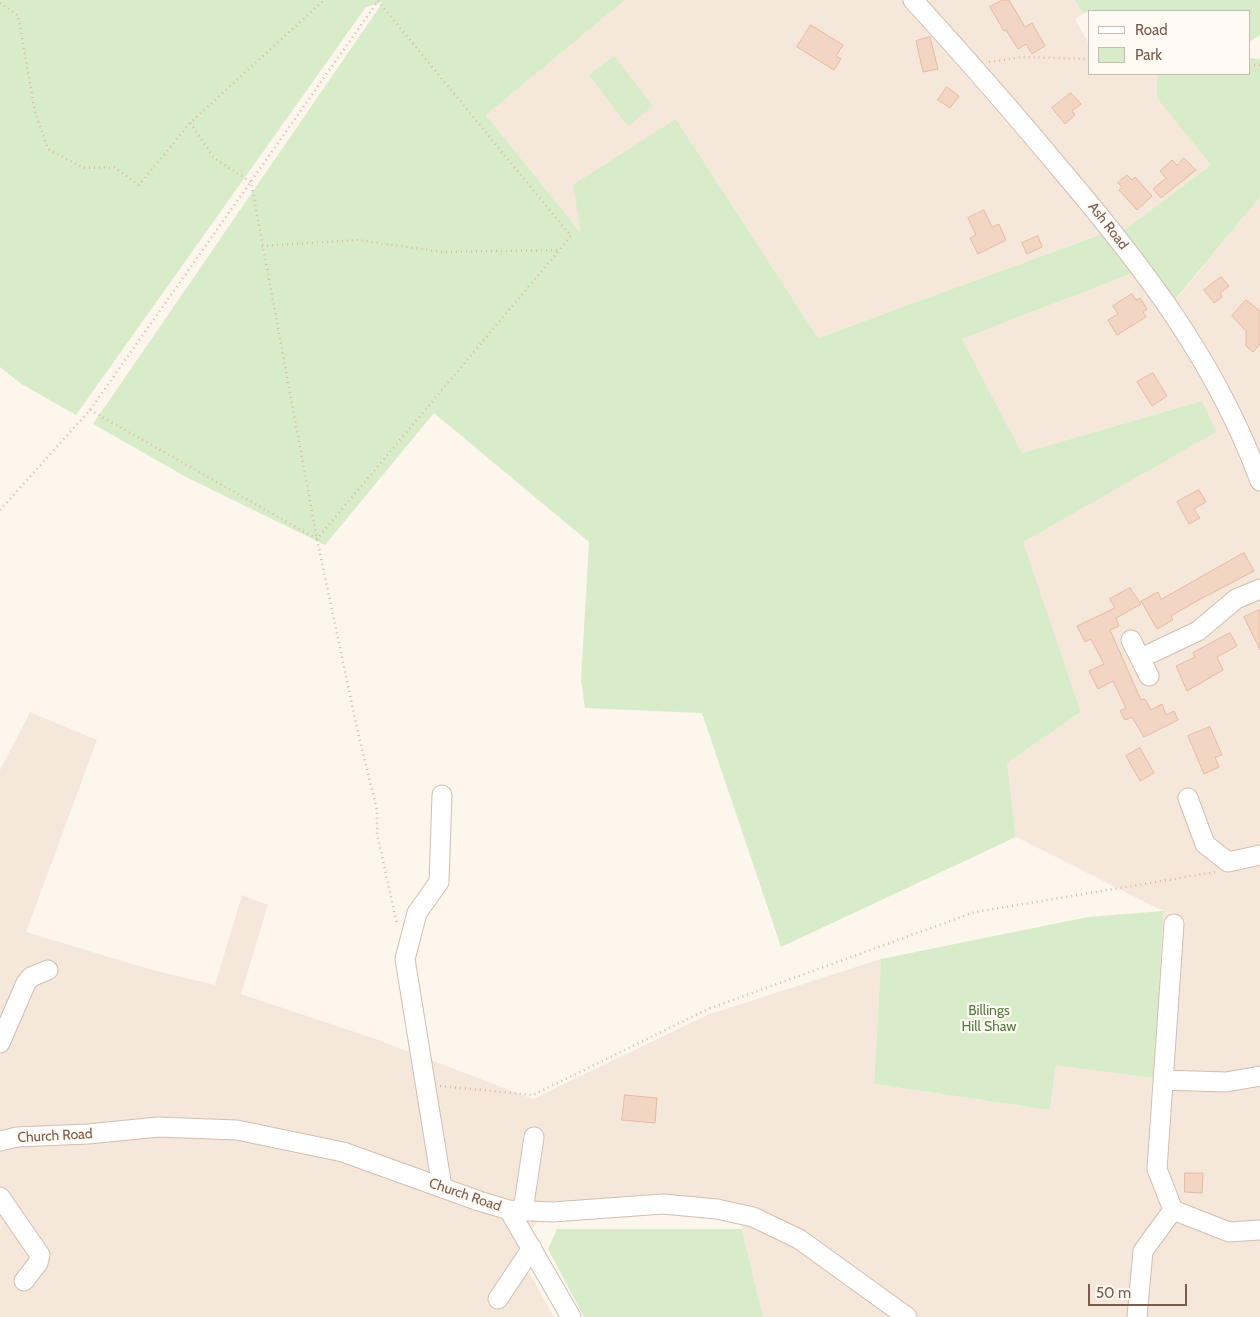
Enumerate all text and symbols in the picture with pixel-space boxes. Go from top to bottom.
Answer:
legend [1088,10,1250,75]
text: Road [1135,21,1168,39]
text: Park [1135,46,1162,64]
street label: Ash Road [1084,199,1132,253]
park label: Billings Hill Shaw [962,1003,1016,1036]
street label: Church Road [17,1126,93,1146]
street label: Church Road [427,1175,503,1215]
scale bar [1090,1274,1189,1306]
text: 50 m [1096,1284,1131,1302]

